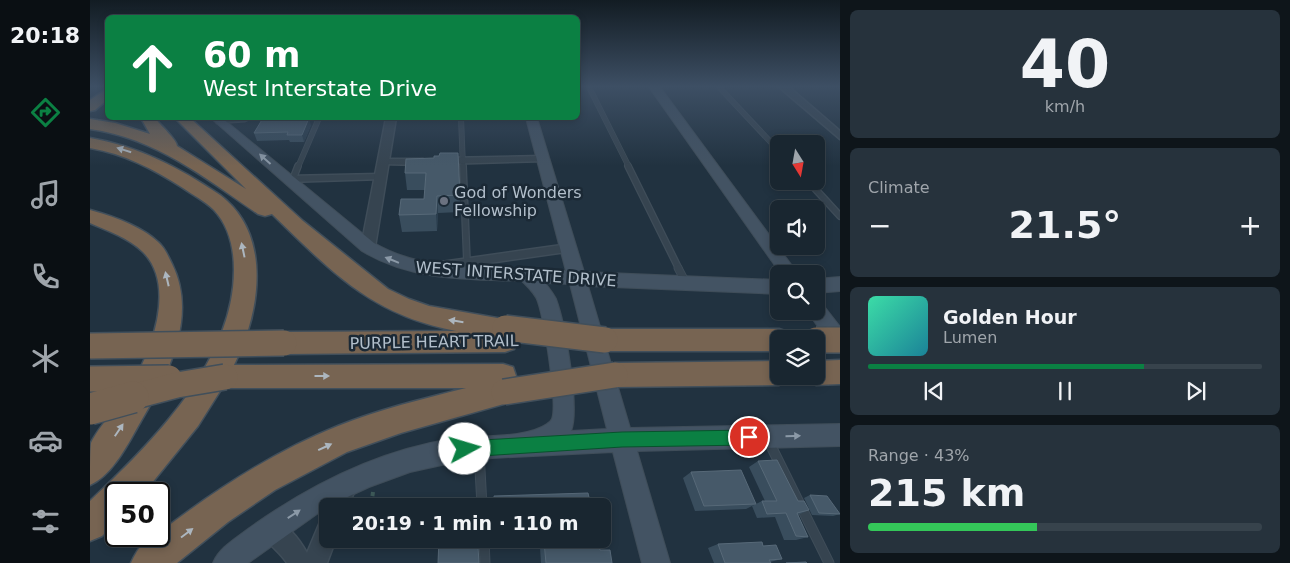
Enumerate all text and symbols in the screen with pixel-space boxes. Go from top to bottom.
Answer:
text: 20:18 [10,23,80,48]
text: 40 [1020,27,1110,102]
icon: ahead [120,35,185,100]
text: 60 m [203,35,300,75]
text: West Interstate Drive [203,76,437,101]
icon: directions [28,95,63,130]
text: km/h [1045,97,1085,116]
north arrow [770,135,825,190]
map controls [770,135,825,385]
one-way arrow [117,145,132,153]
one-way arrow [259,153,271,165]
icon: music [28,177,63,212]
text: Climate [868,178,930,197]
place label: God of Wonders Fellowship [454,183,582,220]
marker: God of Wonders Fellowship [438,195,450,207]
button: sound [770,200,825,255]
text: 21.5° [1009,203,1121,247]
text: − [868,209,891,242]
text: + [1239,209,1262,242]
one-way arrow [239,243,247,258]
one-way arrow [384,256,399,264]
street label: WEST INTERSTATE DRIVE [415,258,617,290]
icon: phone [28,259,63,294]
button: search [770,265,825,320]
one-way arrow [162,271,170,287]
text: Golden Hour [943,306,1077,328]
one-way arrow [448,316,464,324]
text: Lumen [943,328,997,347]
button: layers [770,330,825,385]
street label: PURPLE HEART TRAIL [349,331,519,353]
icon: climate [28,341,63,376]
one-way arrow [314,372,330,380]
icon: previous [920,377,948,405]
icon: pause [1051,377,1079,405]
icon: next [1182,377,1210,405]
pin [728,416,770,458]
position arrow [438,422,490,474]
icon: car [28,423,63,458]
one-way arrow [114,423,124,436]
icon: arrive [735,423,763,451]
one-way arrow [785,432,801,440]
one-way arrow [318,443,332,451]
text: Range · 43% [868,446,970,465]
text: 215 km [868,471,1025,515]
speed limit sign: 50 [105,482,170,547]
icon: filters [28,504,63,539]
one-way arrow [287,509,301,518]
text: 20:19 · 1 min · 110 m [351,512,579,534]
one-way arrow [180,528,194,538]

